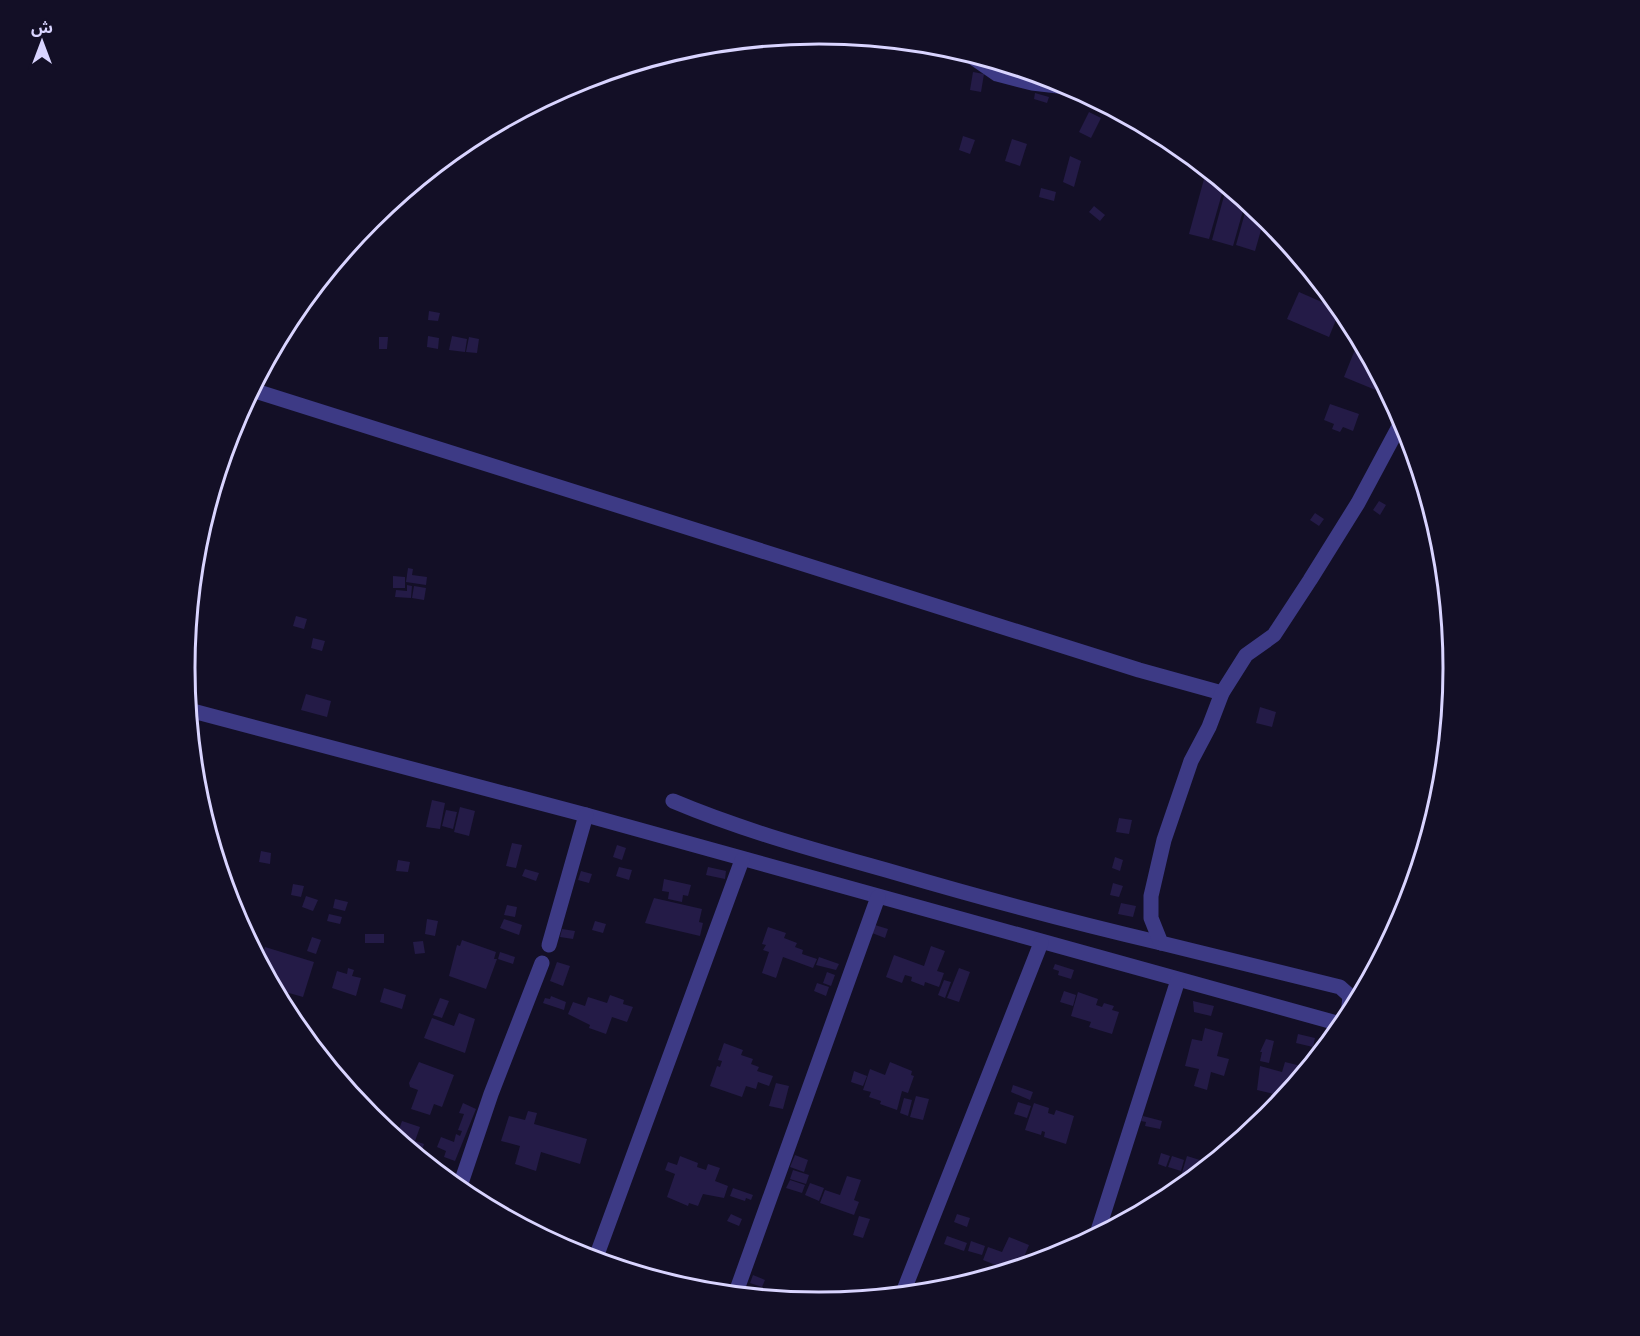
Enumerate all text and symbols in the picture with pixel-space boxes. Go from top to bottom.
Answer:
north arrow [12,12,72,72]
text: ش [31,18,53,38]

